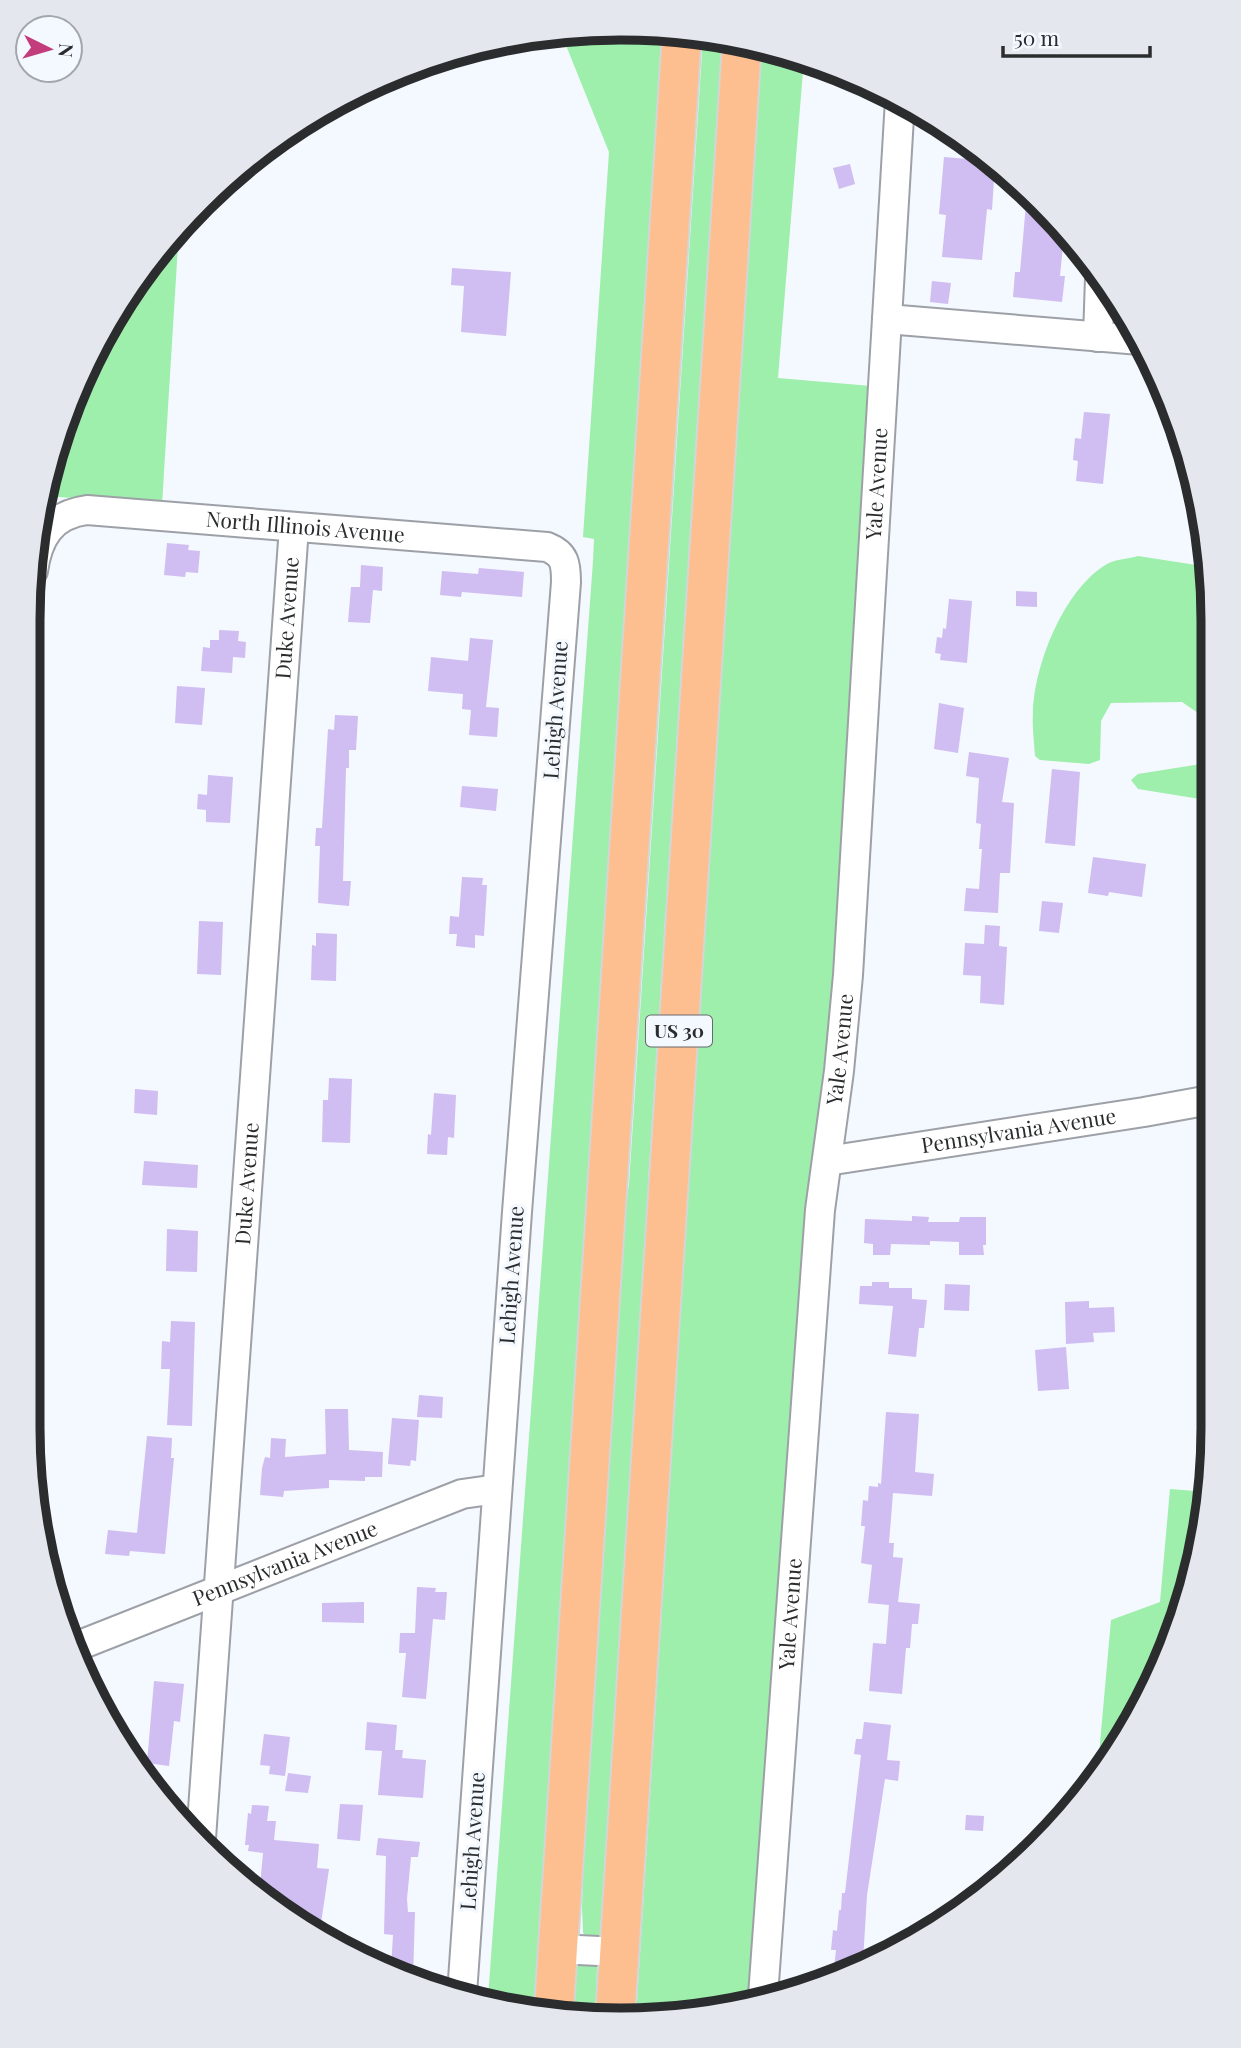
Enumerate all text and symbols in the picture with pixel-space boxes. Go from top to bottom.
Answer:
north arrow [14,14,84,84]
scale bar [1003,14,1150,58]
text: 50 m [1014,23,1060,51]
text: N [53,43,80,59]
street label: Yale Avenue [858,427,892,541]
street label: North Illinois Avenue [205,504,406,548]
street label: Duke Avenue [267,556,304,680]
street label: Lehigh Avenue [535,640,573,780]
street label: Yale Avenue [818,992,858,1108]
road number: US 30 [646,1015,712,1046]
street label: Pennsylvania Avenue [919,1101,1118,1158]
street label: Duke Avenue [227,1121,264,1246]
street label: Lehigh Avenue [491,1205,529,1345]
street label: Pennsylvania Avenue [188,1513,381,1611]
street label: Yale Avenue [771,1557,807,1672]
street label: Lehigh Avenue [452,1771,490,1911]

